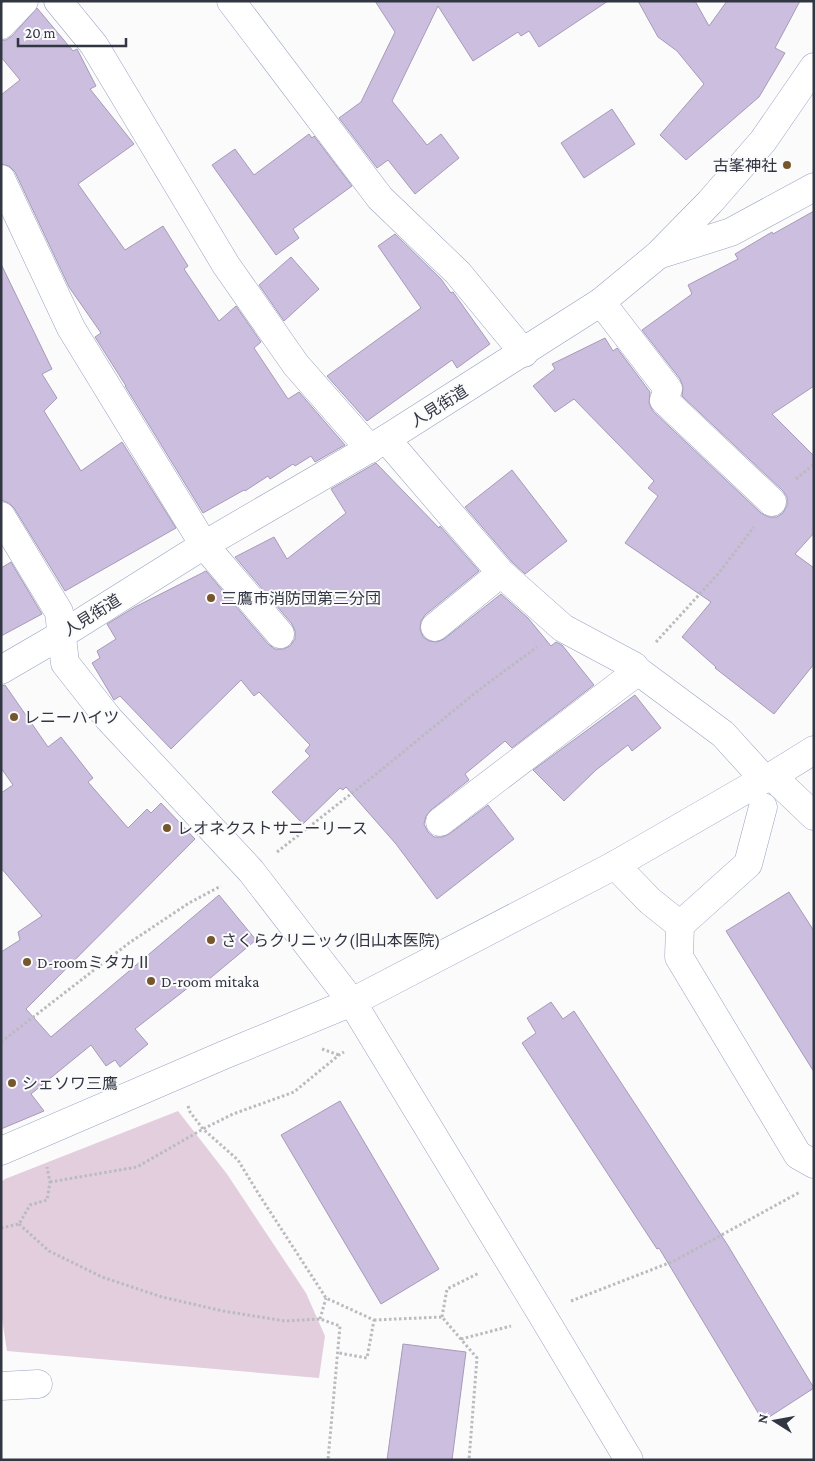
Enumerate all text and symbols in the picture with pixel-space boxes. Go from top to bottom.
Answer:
scale bar [18,15,125,47]
text: 20 m [25,25,56,41]
place label: 古峯神社 [713,157,777,174]
marker: 古峯神社 [781,159,793,171]
street label: 人見街道 [407,382,471,430]
place label: 三鷹市消防団第三分団 [221,590,381,607]
street label: 人見街道 [60,591,124,639]
marker: 三鷹市消防団第三分団 [205,592,217,604]
place label: レニーハイツ [24,709,119,726]
marker: レニーハイツ [8,711,20,723]
place label: レオネクストサニーリース [177,820,368,837]
marker: レオネクストサニーリース [161,822,173,834]
place label: さくらクリニック(旧山本医院) [221,932,440,950]
marker: さくらクリニック(旧山本医院) [205,934,217,946]
place label: D-roomミタカⅡ [37,954,152,971]
marker: D-roomミタカⅡ [21,956,33,968]
place label: D-room mitaka [161,973,260,990]
marker: D-room mitaka [145,975,157,987]
place label: シェソワ三鷹 [22,1075,118,1092]
marker: シェソワ三鷹 [6,1077,18,1089]
north arrow [750,1396,800,1446]
text: N [753,1412,771,1425]

